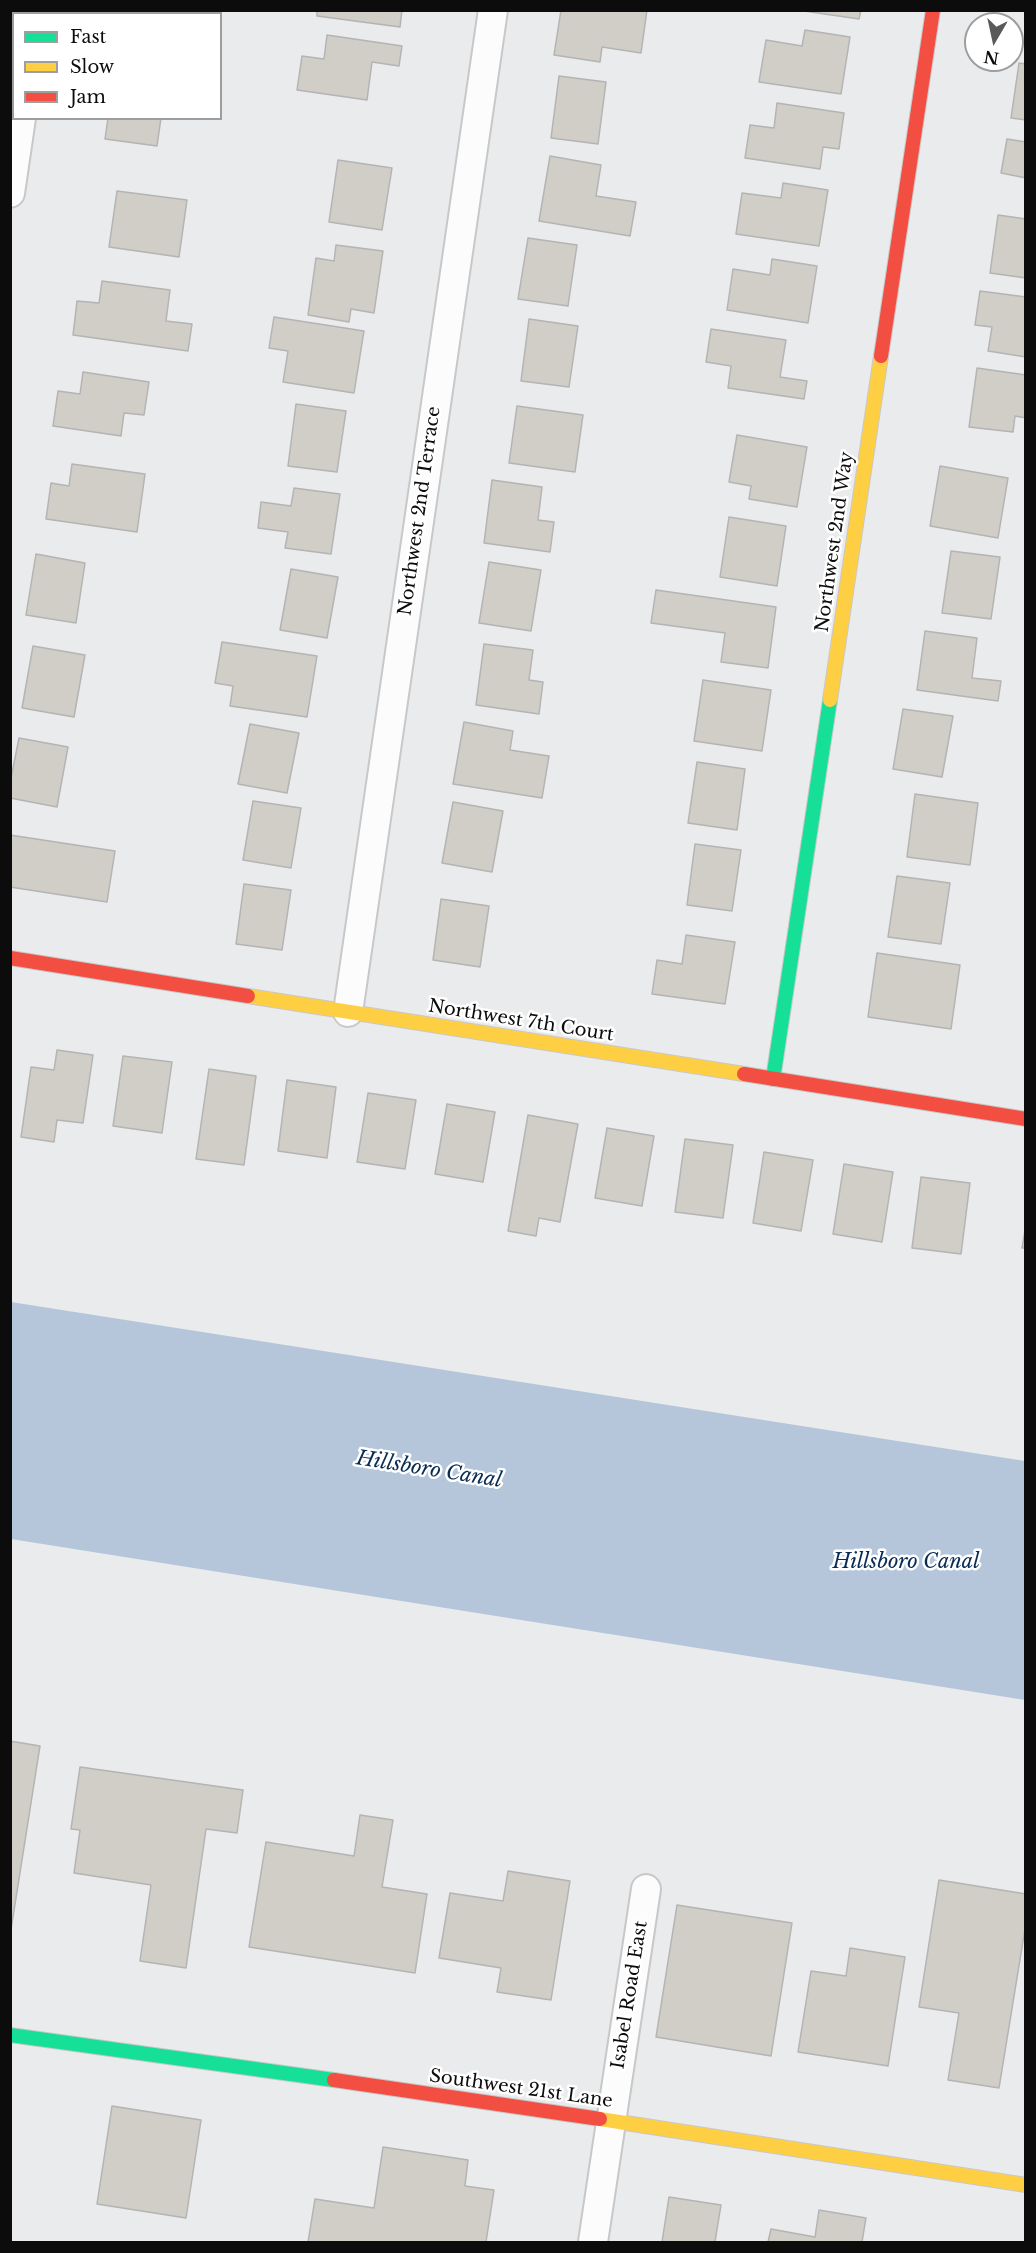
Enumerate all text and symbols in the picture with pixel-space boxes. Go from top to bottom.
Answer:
legend [12,12,222,120]
north arrow [964,12,1024,72]
text: Fast [70,26,106,48]
text: N [983,47,1000,69]
text: Slow [70,56,114,78]
text: Jam [70,86,106,108]
street label: Northwest 2nd Terrace [395,405,445,617]
street label: Northwest 2nd Way [812,450,858,634]
street label: Northwest 7th Court [427,996,615,1046]
water label: Hillsboro Canal [355,1447,503,1493]
water label: Hillsboro Canal [833,1550,979,1574]
street label: Isabel Road East [608,1919,652,2071]
street label: Southwest 21st Lane [428,2065,614,2113]

